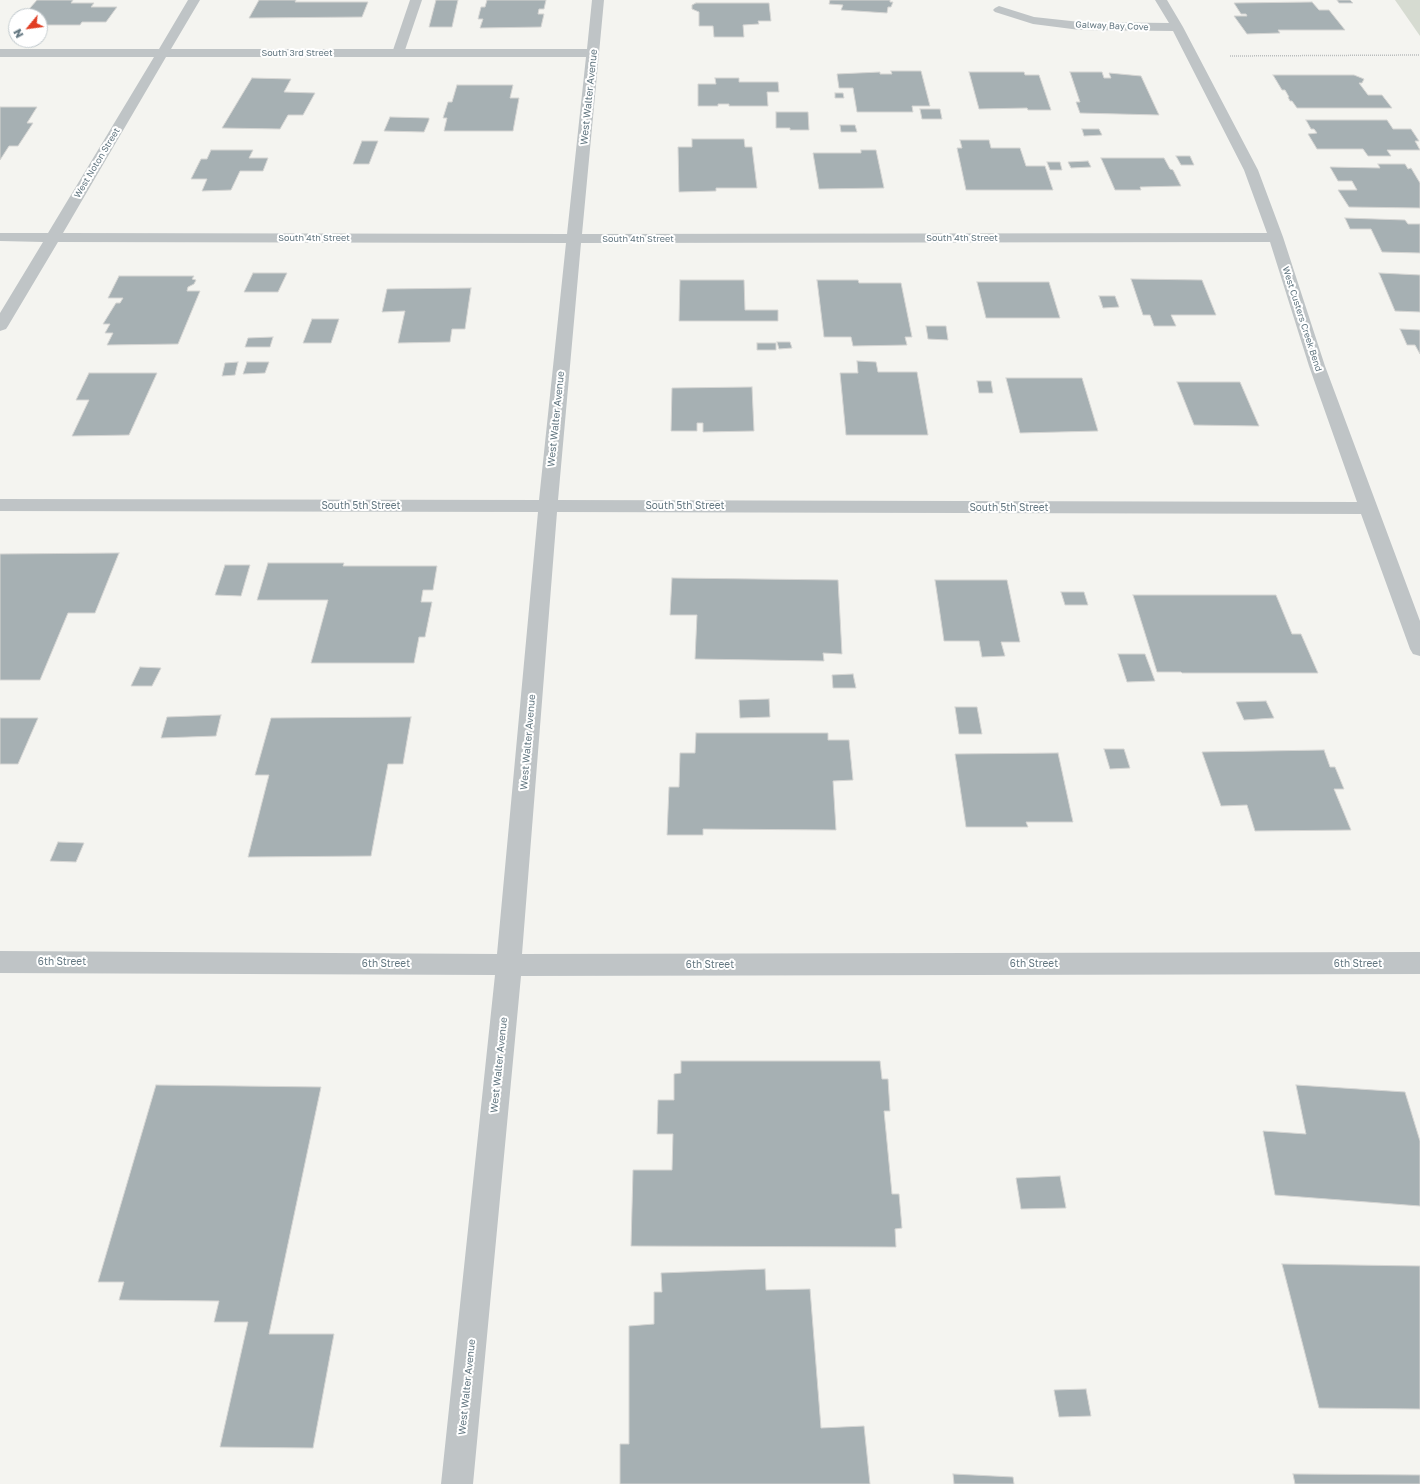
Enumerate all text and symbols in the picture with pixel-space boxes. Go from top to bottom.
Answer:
north arrow [8,8,48,48]
street label: Galway Bay Cove [1075,19,1149,33]
text: N [10,27,26,40]
street label: South 3rd Street [261,48,333,58]
street label: West Walter Avenue [578,49,600,145]
street label: West Noton Street [72,126,122,200]
street label: South 4th Street [278,233,350,243]
street label: South 4th Street [926,233,998,243]
street label: South 4th Street [602,234,674,244]
street label: West Custers Creek Bend [1280,265,1324,373]
street label: West Walter Avenue [545,371,567,467]
street label: South 5th Street [321,500,401,512]
street label: South 5th Street [645,500,725,512]
street label: South 5th Street [969,502,1049,514]
street label: West Walter Avenue [518,694,538,790]
street label: 6th Street [38,956,86,968]
street label: 6th Street [362,958,410,970]
street label: 6th Street [1010,958,1058,970]
street label: 6th Street [1334,958,1382,970]
street label: 6th Street [686,959,734,971]
street label: West Walter Avenue [488,1017,510,1113]
street label: West Walter Avenue [456,1339,478,1435]

